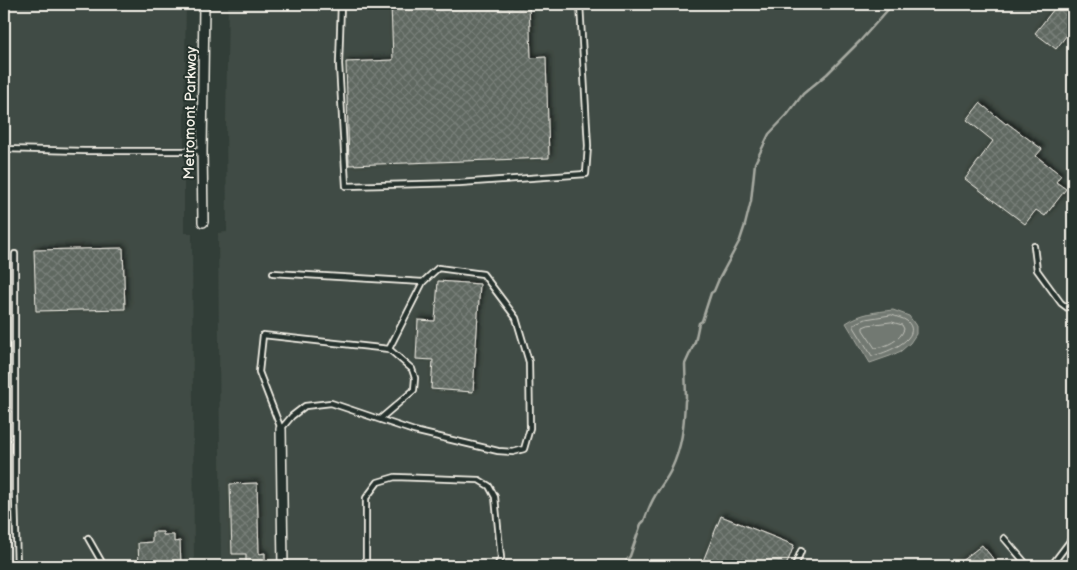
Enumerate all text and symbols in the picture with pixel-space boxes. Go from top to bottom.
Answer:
street label: Metromont Parkway [180,46,201,180]

